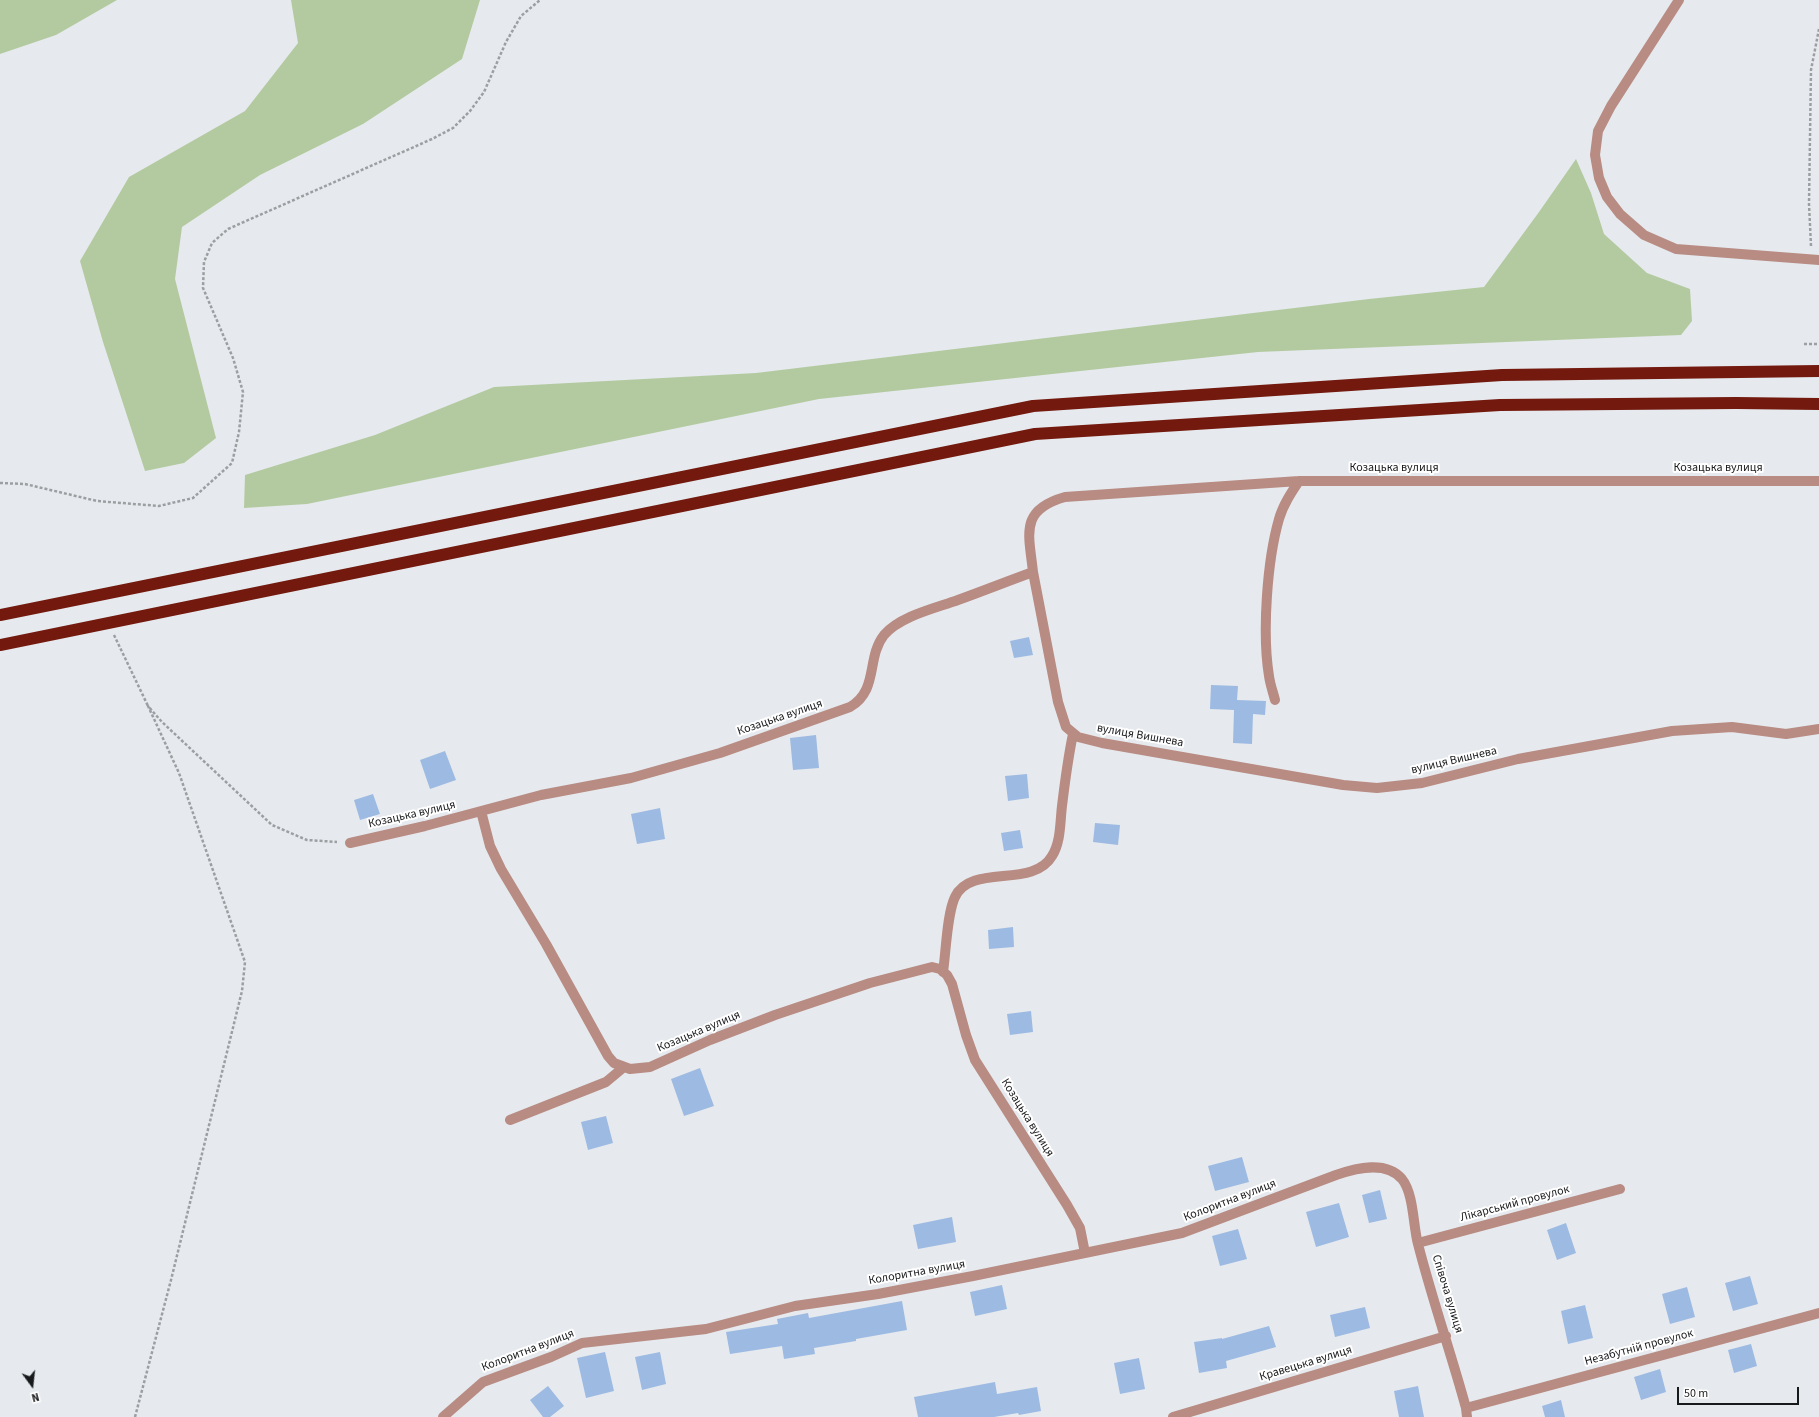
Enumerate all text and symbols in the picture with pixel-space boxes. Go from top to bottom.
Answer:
street label: Козацька вулиця [1349,461,1439,475]
street label: Козацька вулиця [1673,461,1763,475]
street label: Козацька вулиця [736,697,824,739]
street label: вулиця Вишнева [1096,721,1184,751]
street label: вулиця Вишнева [1410,744,1498,778]
street label: Козацька вулиця [367,798,457,832]
street label: Козацька вулиця [655,1008,743,1056]
street label: Козацька вулиця [997,1076,1057,1160]
street label: Колоритна вулиця [1182,1177,1278,1225]
street label: Лікарський провулок [1459,1182,1571,1226]
street label: Співоча вулиця [1428,1253,1466,1335]
street label: Колоритна вулиця [868,1257,966,1289]
street label: Колоритна вулиця [480,1327,576,1375]
street label: Незабутній провулок [1583,1327,1695,1369]
street label: Кравецька вулиця [1258,1343,1354,1385]
north arrow [12,1365,52,1405]
scale bar [1679,1379,1801,1405]
text: 50 m [1684,1385,1708,1402]
text: N [30,1389,41,1405]

